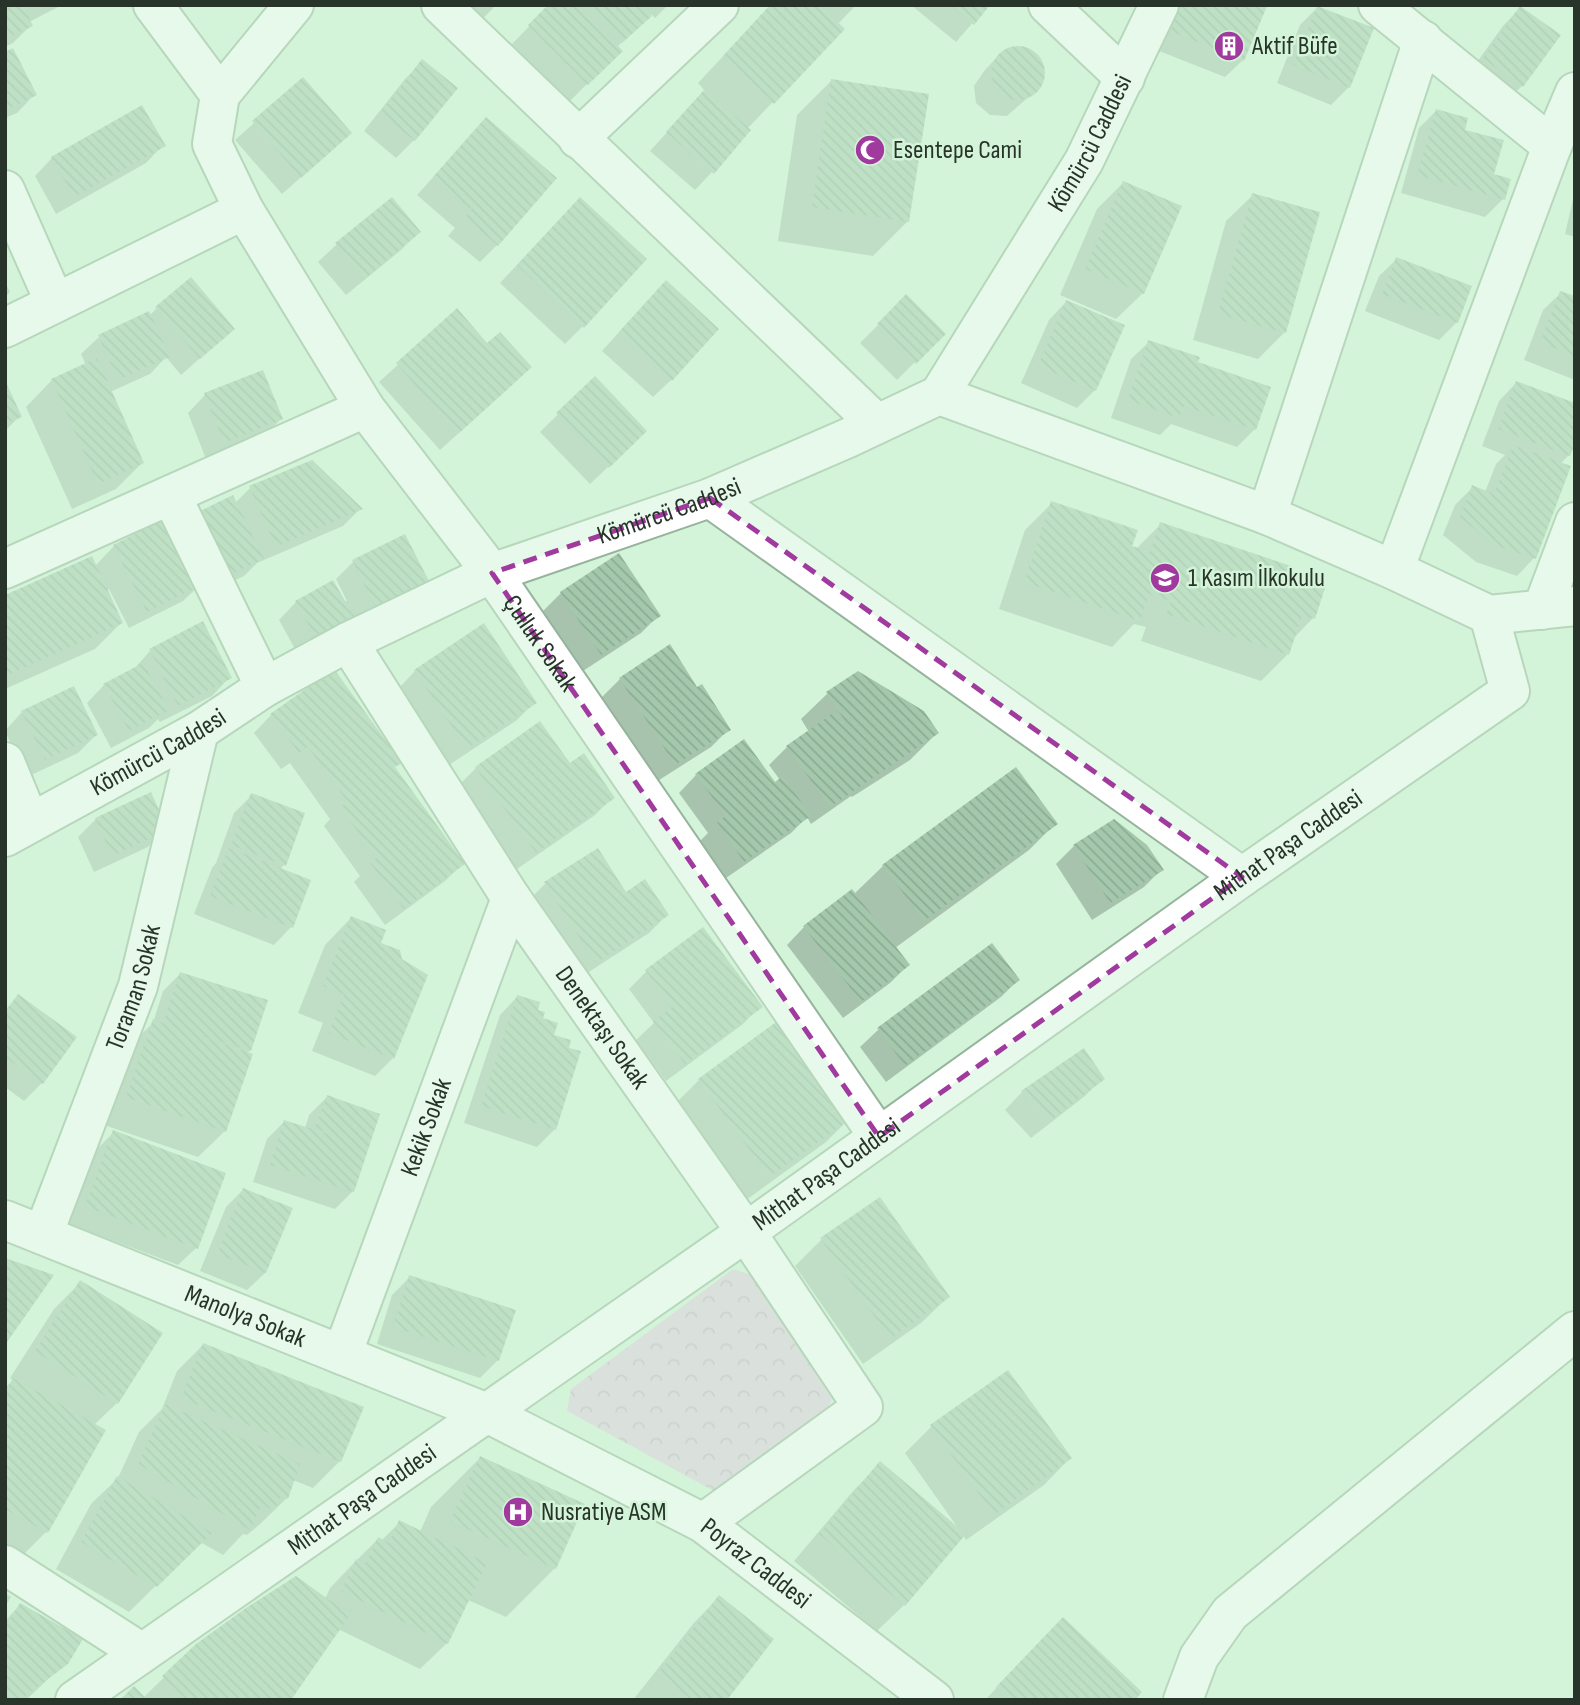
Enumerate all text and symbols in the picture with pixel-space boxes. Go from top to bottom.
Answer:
building icon: Aktif Büfe [1212,29,1246,63]
place label: Aktif Büfe [1251,31,1338,62]
street label: Kömürcü Caddesi [1041,70,1139,217]
mosque icon: Esentepe Cami [853,133,887,167]
place label: Esentepe Cami [893,135,1022,166]
street label: Kömürcü Caddesi [593,471,746,551]
school or university icon: 1 Kasım İlkokulu [1148,561,1182,595]
place label: 1 Kasım İlkokulu [1188,563,1325,594]
street label: Çulluk Sokak [496,589,584,697]
street label: Kömürcü Caddesi [85,702,232,803]
street label: Mithat Paşa Caddesi [1208,783,1368,908]
street label: Toraman Sokak [99,921,168,1055]
street label: Denektaşı Sokak [548,960,656,1095]
street label: Kekik Sokak [394,1074,459,1181]
street label: Mithat Paşa Caddesi [747,1111,906,1238]
street label: Manolya Sokak [180,1278,311,1354]
street label: Mithat Paşa Caddesi [282,1437,442,1562]
hospital icon: Nusratiye ASM [501,1495,535,1529]
place label: Nusratiye ASM [541,1497,666,1528]
street label: Poyraz Caddesi [694,1511,817,1615]

